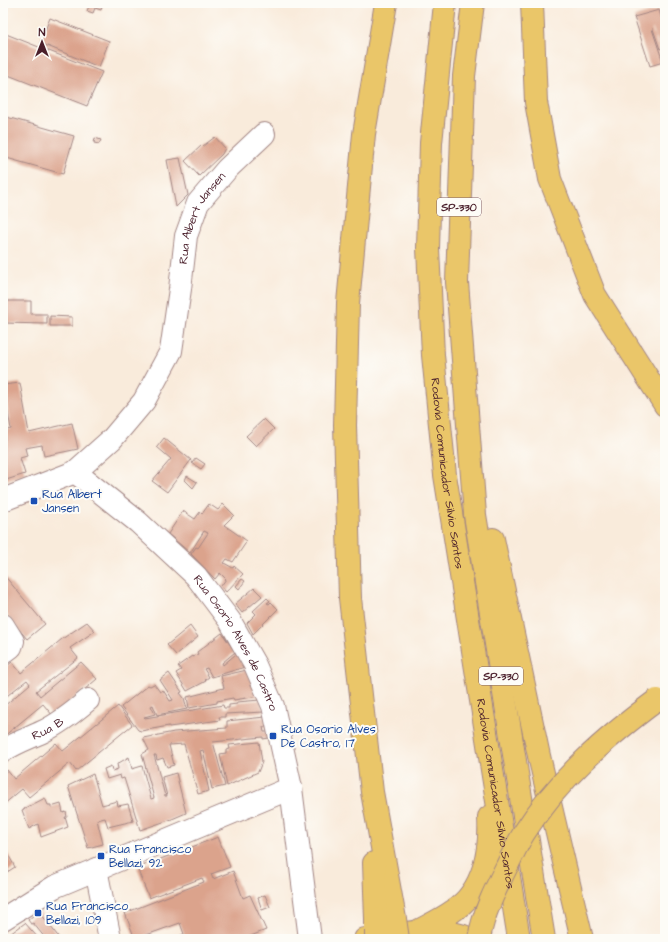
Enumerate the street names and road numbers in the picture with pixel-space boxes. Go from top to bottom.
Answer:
street label: Rua Albert Jansen [175,169,230,265]
road number: SP-330 [437,198,481,216]
street label: Rodovia Comunicador Silvio Santos [426,377,468,570]
street label: Rua Osorio Alves de Castro [189,571,282,713]
road number: SP-330 [479,667,523,685]
street label: Rodovia Comunicador Silvio Santos [472,697,519,890]
street label: Rua B [29,713,68,744]

